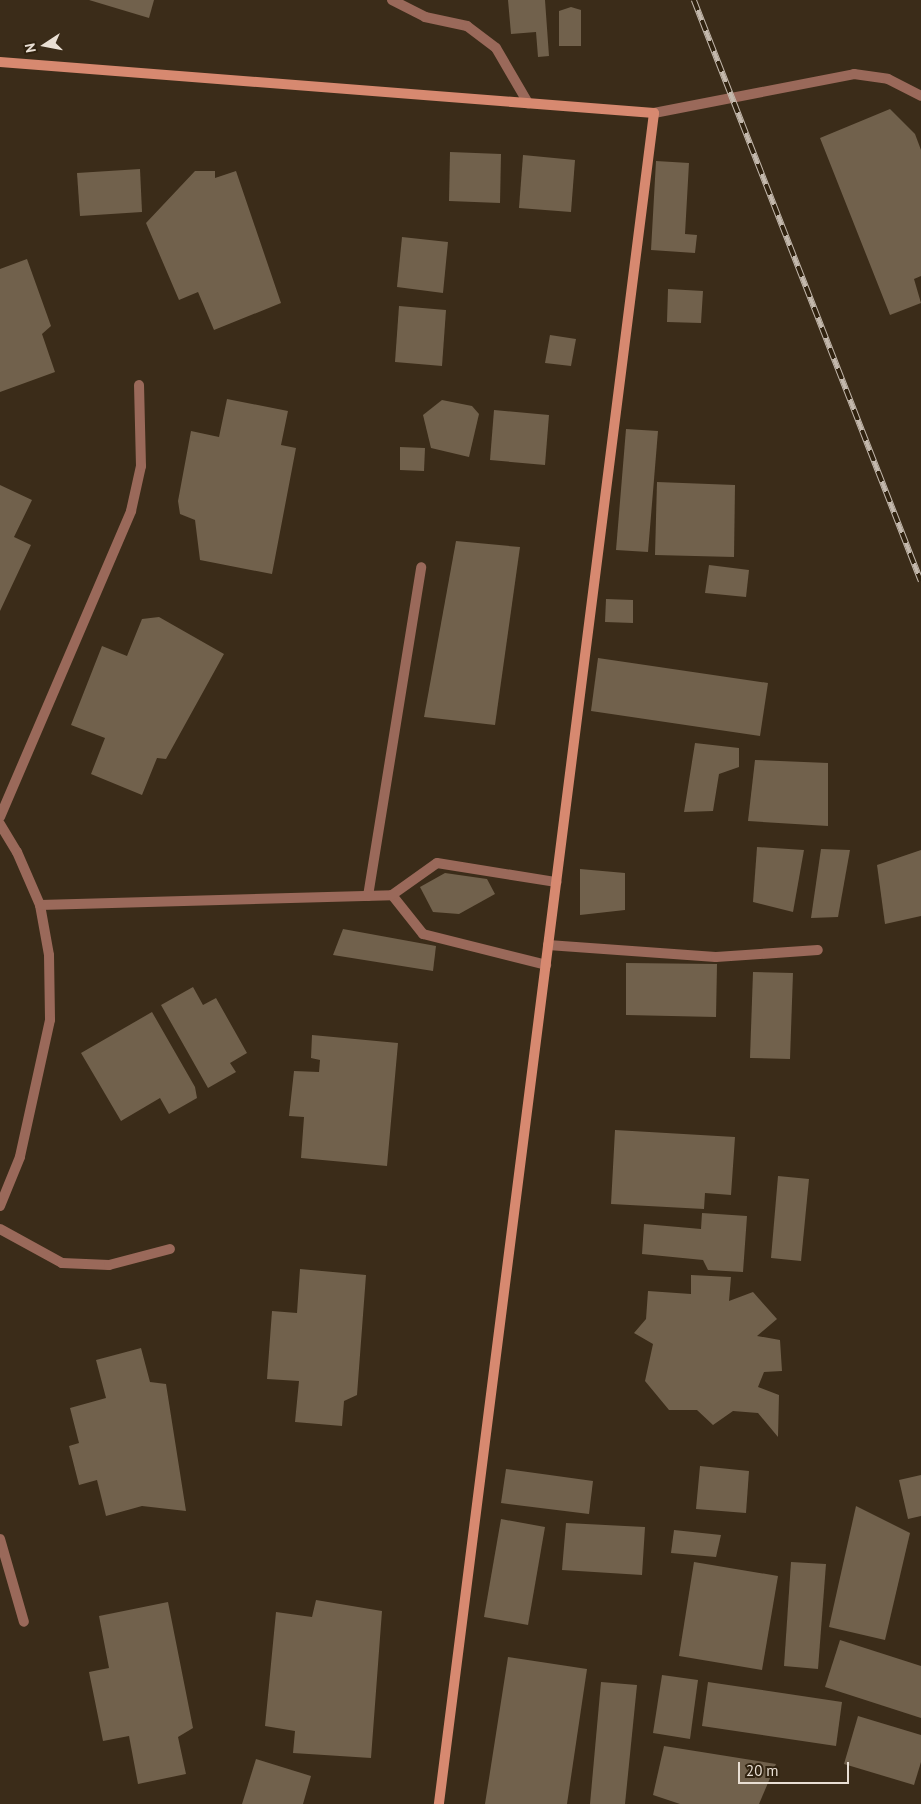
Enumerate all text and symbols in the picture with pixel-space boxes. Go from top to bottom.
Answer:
north arrow [20,20,70,70]
text: N [21,42,40,54]
scale bar [741,1752,852,1784]
text: 20 m [746,1761,779,1780]

